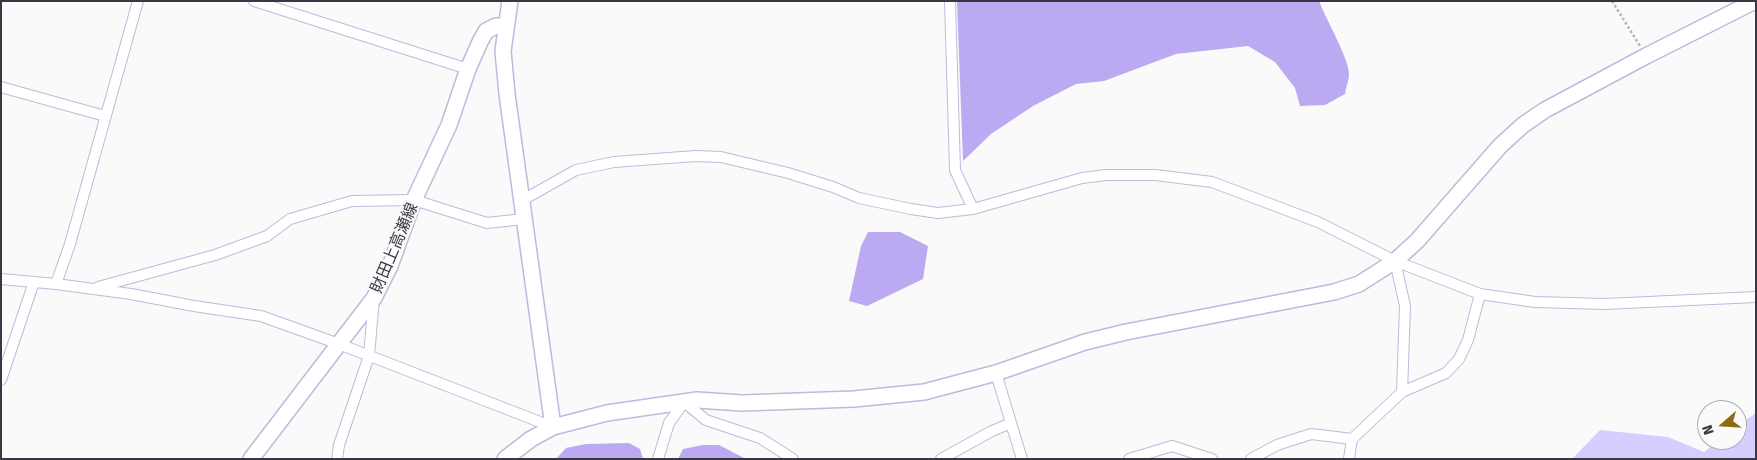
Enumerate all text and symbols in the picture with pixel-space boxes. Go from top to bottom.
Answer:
street label: 財田上高瀬線 [367,200,423,296]
north arrow [1697,400,1747,450]
text: N [1699,423,1718,437]

